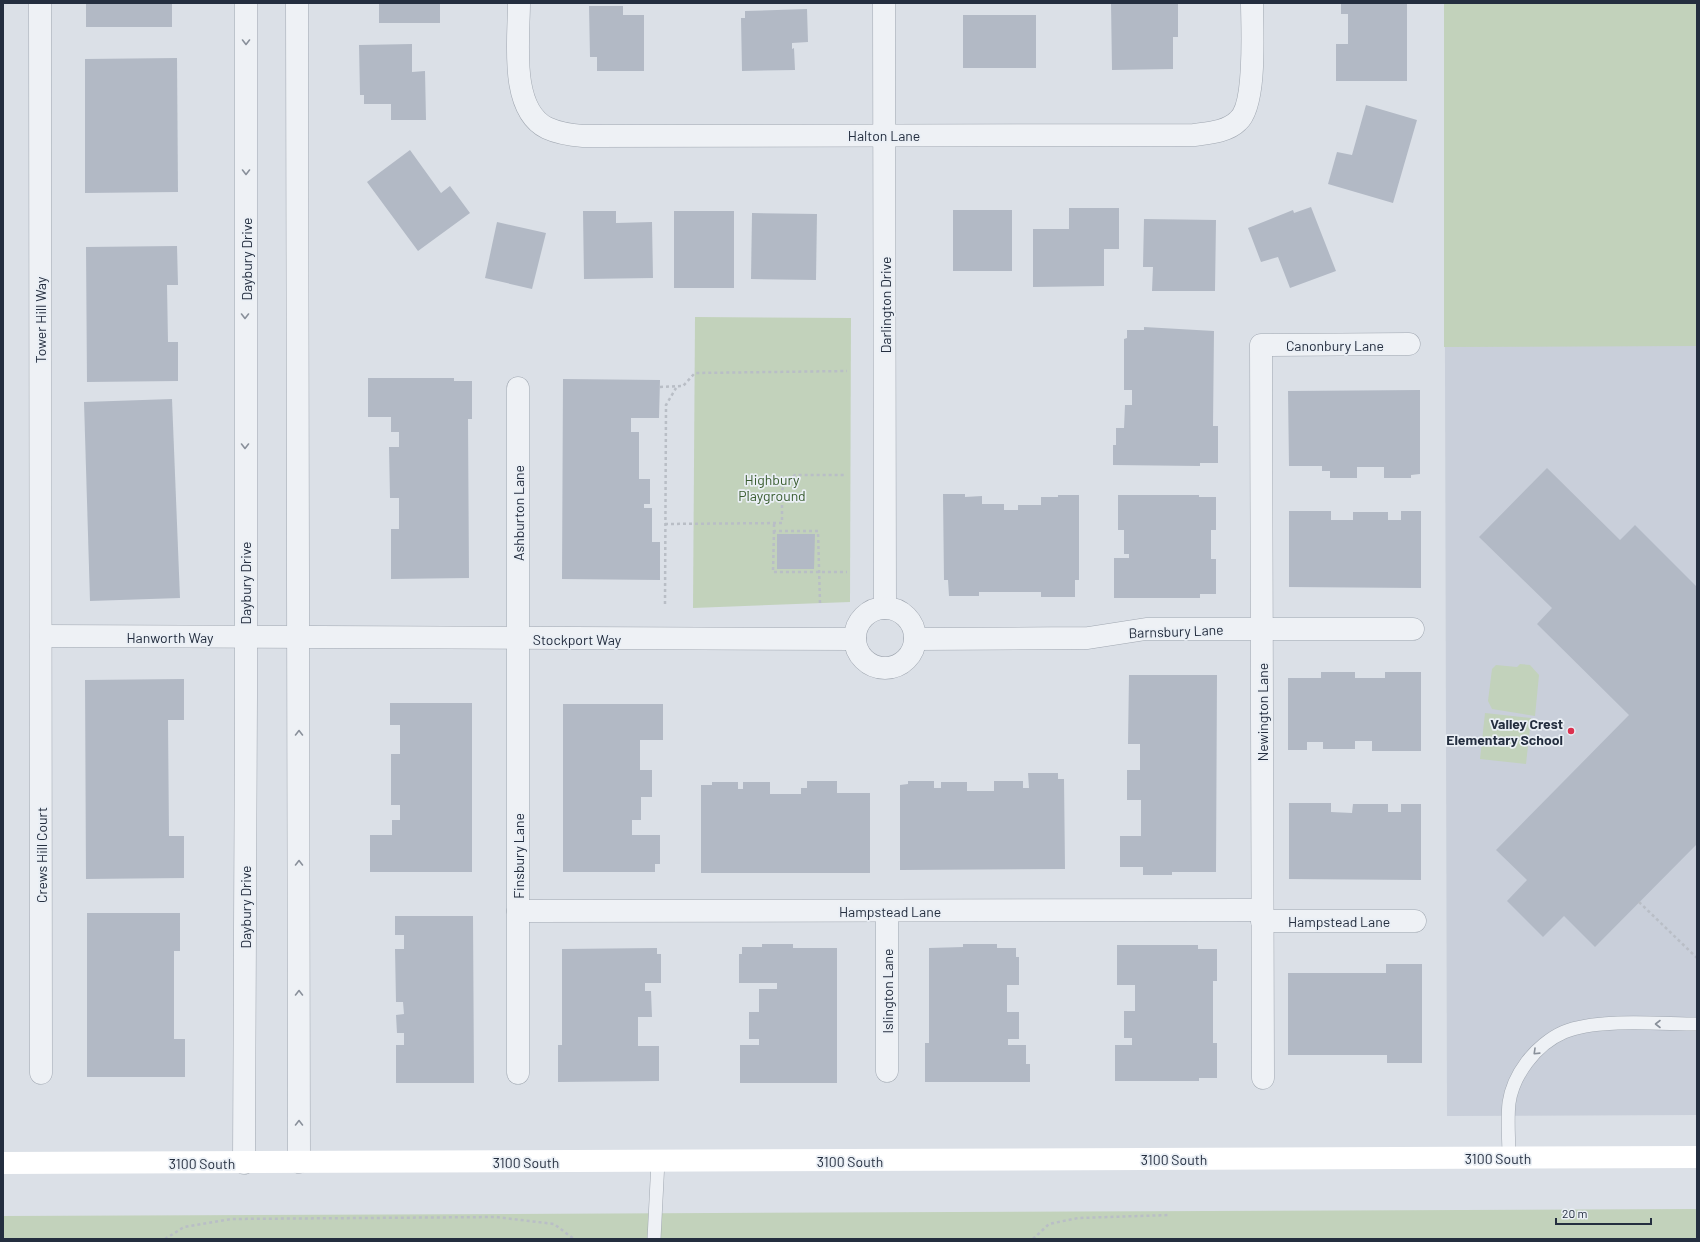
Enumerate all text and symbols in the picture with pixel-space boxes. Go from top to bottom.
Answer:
one-way arrow [242,39,250,45]
street label: Halton Lane [848,127,920,144]
one-way arrow [242,169,250,175]
street label: Daybury Drive [238,217,255,301]
street label: Darlington Drive [877,257,894,353]
street label: Tower Hill Way [32,276,49,363]
one-way arrow [241,313,249,319]
street label: Canonbury Lane [1286,337,1384,354]
one-way arrow [241,443,249,449]
street label: Ashburton Lane [510,465,527,561]
park label: Highbury Playground [738,471,806,504]
street label: Daybury Drive [237,541,254,625]
street label: Barnsbury Lane [1128,621,1224,641]
street label: Hanworth Way [126,629,214,646]
street label: Stockport Way [533,631,622,648]
street label: Newington Lane [1254,663,1271,761]
place label: Valley Crest Elementary School [1446,715,1563,748]
marker: Valley Crest Elementary School [1566,726,1576,736]
one-way arrow [295,730,303,736]
street label: Crews Hill Court [33,807,50,903]
street label: Finsbury Lane [510,813,527,899]
one-way arrow [295,860,303,866]
street label: Daybury Drive [237,865,254,949]
street label: Hampstead Lane [839,903,941,920]
street label: Hampstead Lane [1288,913,1390,930]
street label: Islington Lane [879,948,896,1034]
one-way arrow [295,990,303,996]
one-way arrow [1655,1020,1661,1028]
one-way arrow [1533,1047,1541,1055]
one-way arrow [295,1120,303,1126]
street label: 3100 South [1465,1150,1531,1167]
street label: 3100 South [1141,1151,1207,1168]
street label: 3100 South [817,1153,883,1170]
street label: 3100 South [493,1154,559,1171]
street label: 3100 South [169,1155,235,1172]
scale bar [1556,1200,1651,1226]
text: 20 m [1562,1206,1588,1220]

